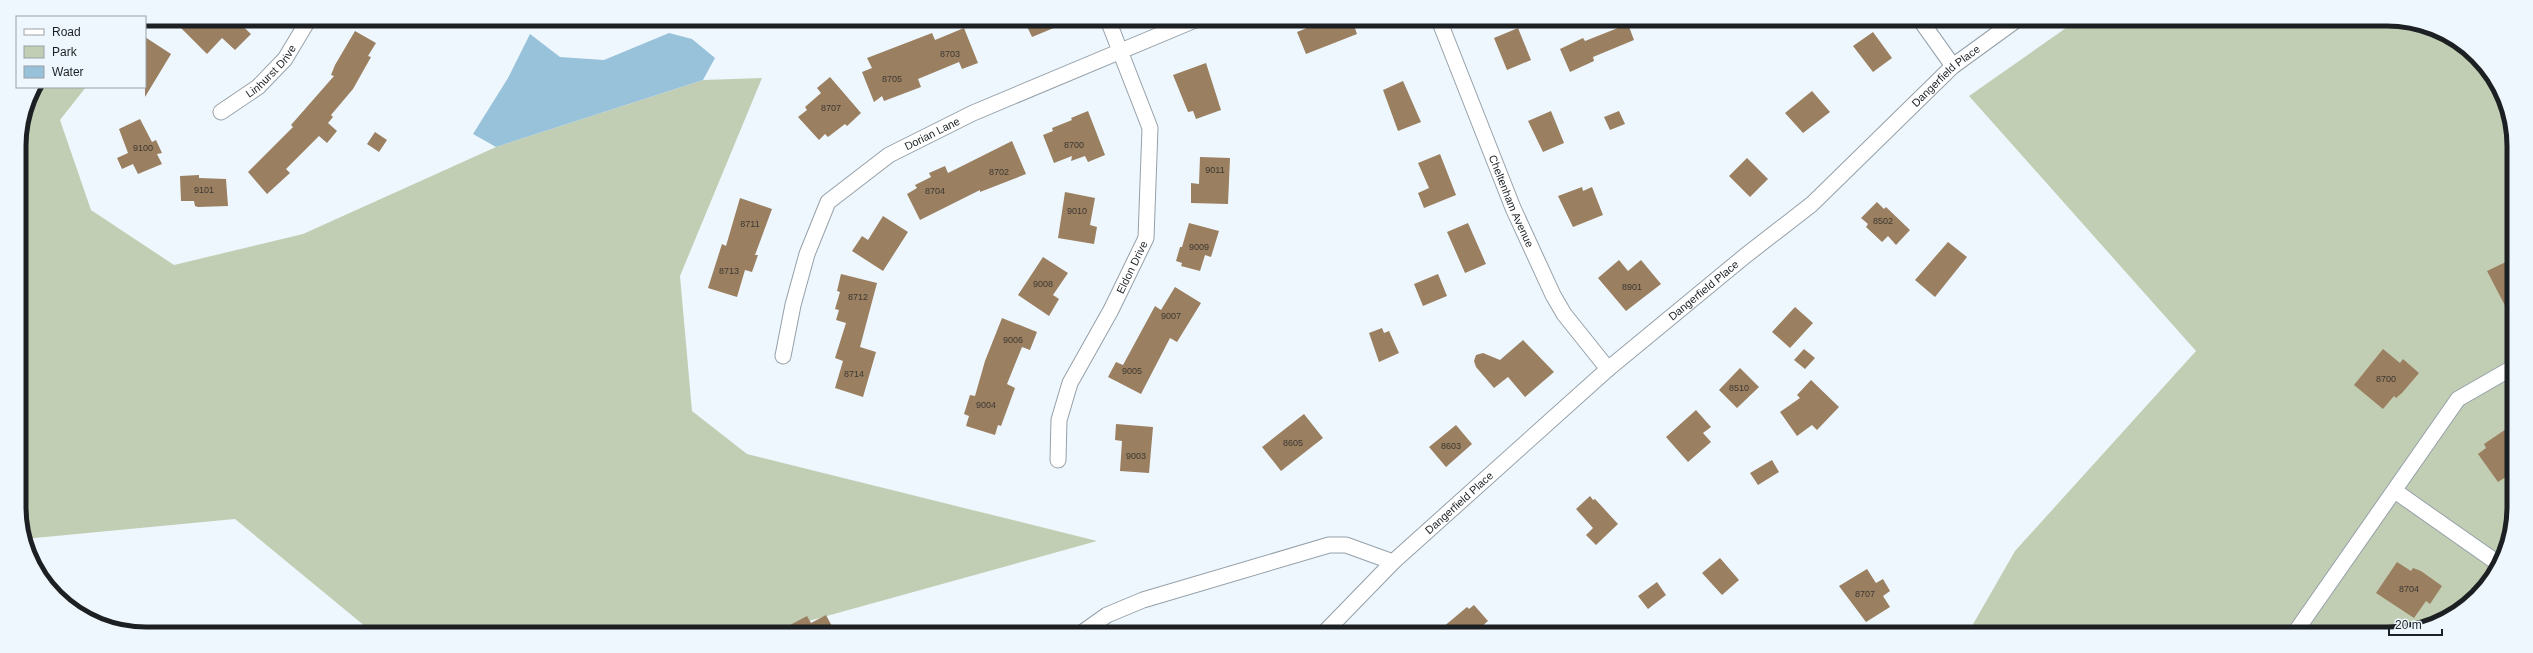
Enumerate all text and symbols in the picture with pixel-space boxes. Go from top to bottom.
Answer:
legend [16,16,146,88]
text: Road [52,25,81,39]
street label: Linhurst Drive [243,43,298,100]
street label: Dangerfield Place [1909,43,1982,109]
text: Park [52,45,78,59]
house number: 8703 [940,49,960,59]
text: Water [52,65,84,79]
house number: 8705 [882,74,902,84]
house number: 8707 [821,103,841,113]
street label: Dorian Lane [902,115,962,152]
house number: 8700 [1064,140,1084,150]
house number: 9100 [133,143,153,153]
street label: Cheltenham Avenue [1487,153,1536,249]
house number: 9011 [1205,165,1225,175]
house number: 8702 [989,167,1009,177]
house number: 9101 [194,185,214,195]
house number: 8704 [925,186,945,196]
house number: 9010 [1067,206,1087,216]
house number: 8502 [1873,216,1893,226]
house number: 8711 [740,219,760,229]
street label: Eldon Drive [1114,239,1150,295]
house number: 9009 [1189,242,1209,252]
street label: Dangerfield Place [1666,258,1741,323]
house number: 8713 [719,266,739,276]
house number: 9008 [1033,279,1053,289]
house number: 8901 [1622,282,1642,292]
house number: 8712 [848,292,868,302]
house number: 9007 [1161,311,1181,321]
house number: 9006 [1003,335,1023,345]
house number: 9005 [1122,366,1142,376]
house number: 8714 [844,369,864,379]
house number: 8700 [2376,374,2396,384]
house number: 8510 [1729,383,1749,393]
house number: 9004 [976,400,996,410]
house number: 8605 [1283,438,1303,448]
house number: 8603 [1441,441,1461,451]
house number: 9003 [1126,451,1146,461]
street label: Dangerfield Place [1423,469,1495,536]
house number: 8704 [2399,584,2419,594]
house number: 8707 [1855,589,1875,599]
scale bar [2389,611,2442,637]
text: 20 m [2395,618,2422,632]

